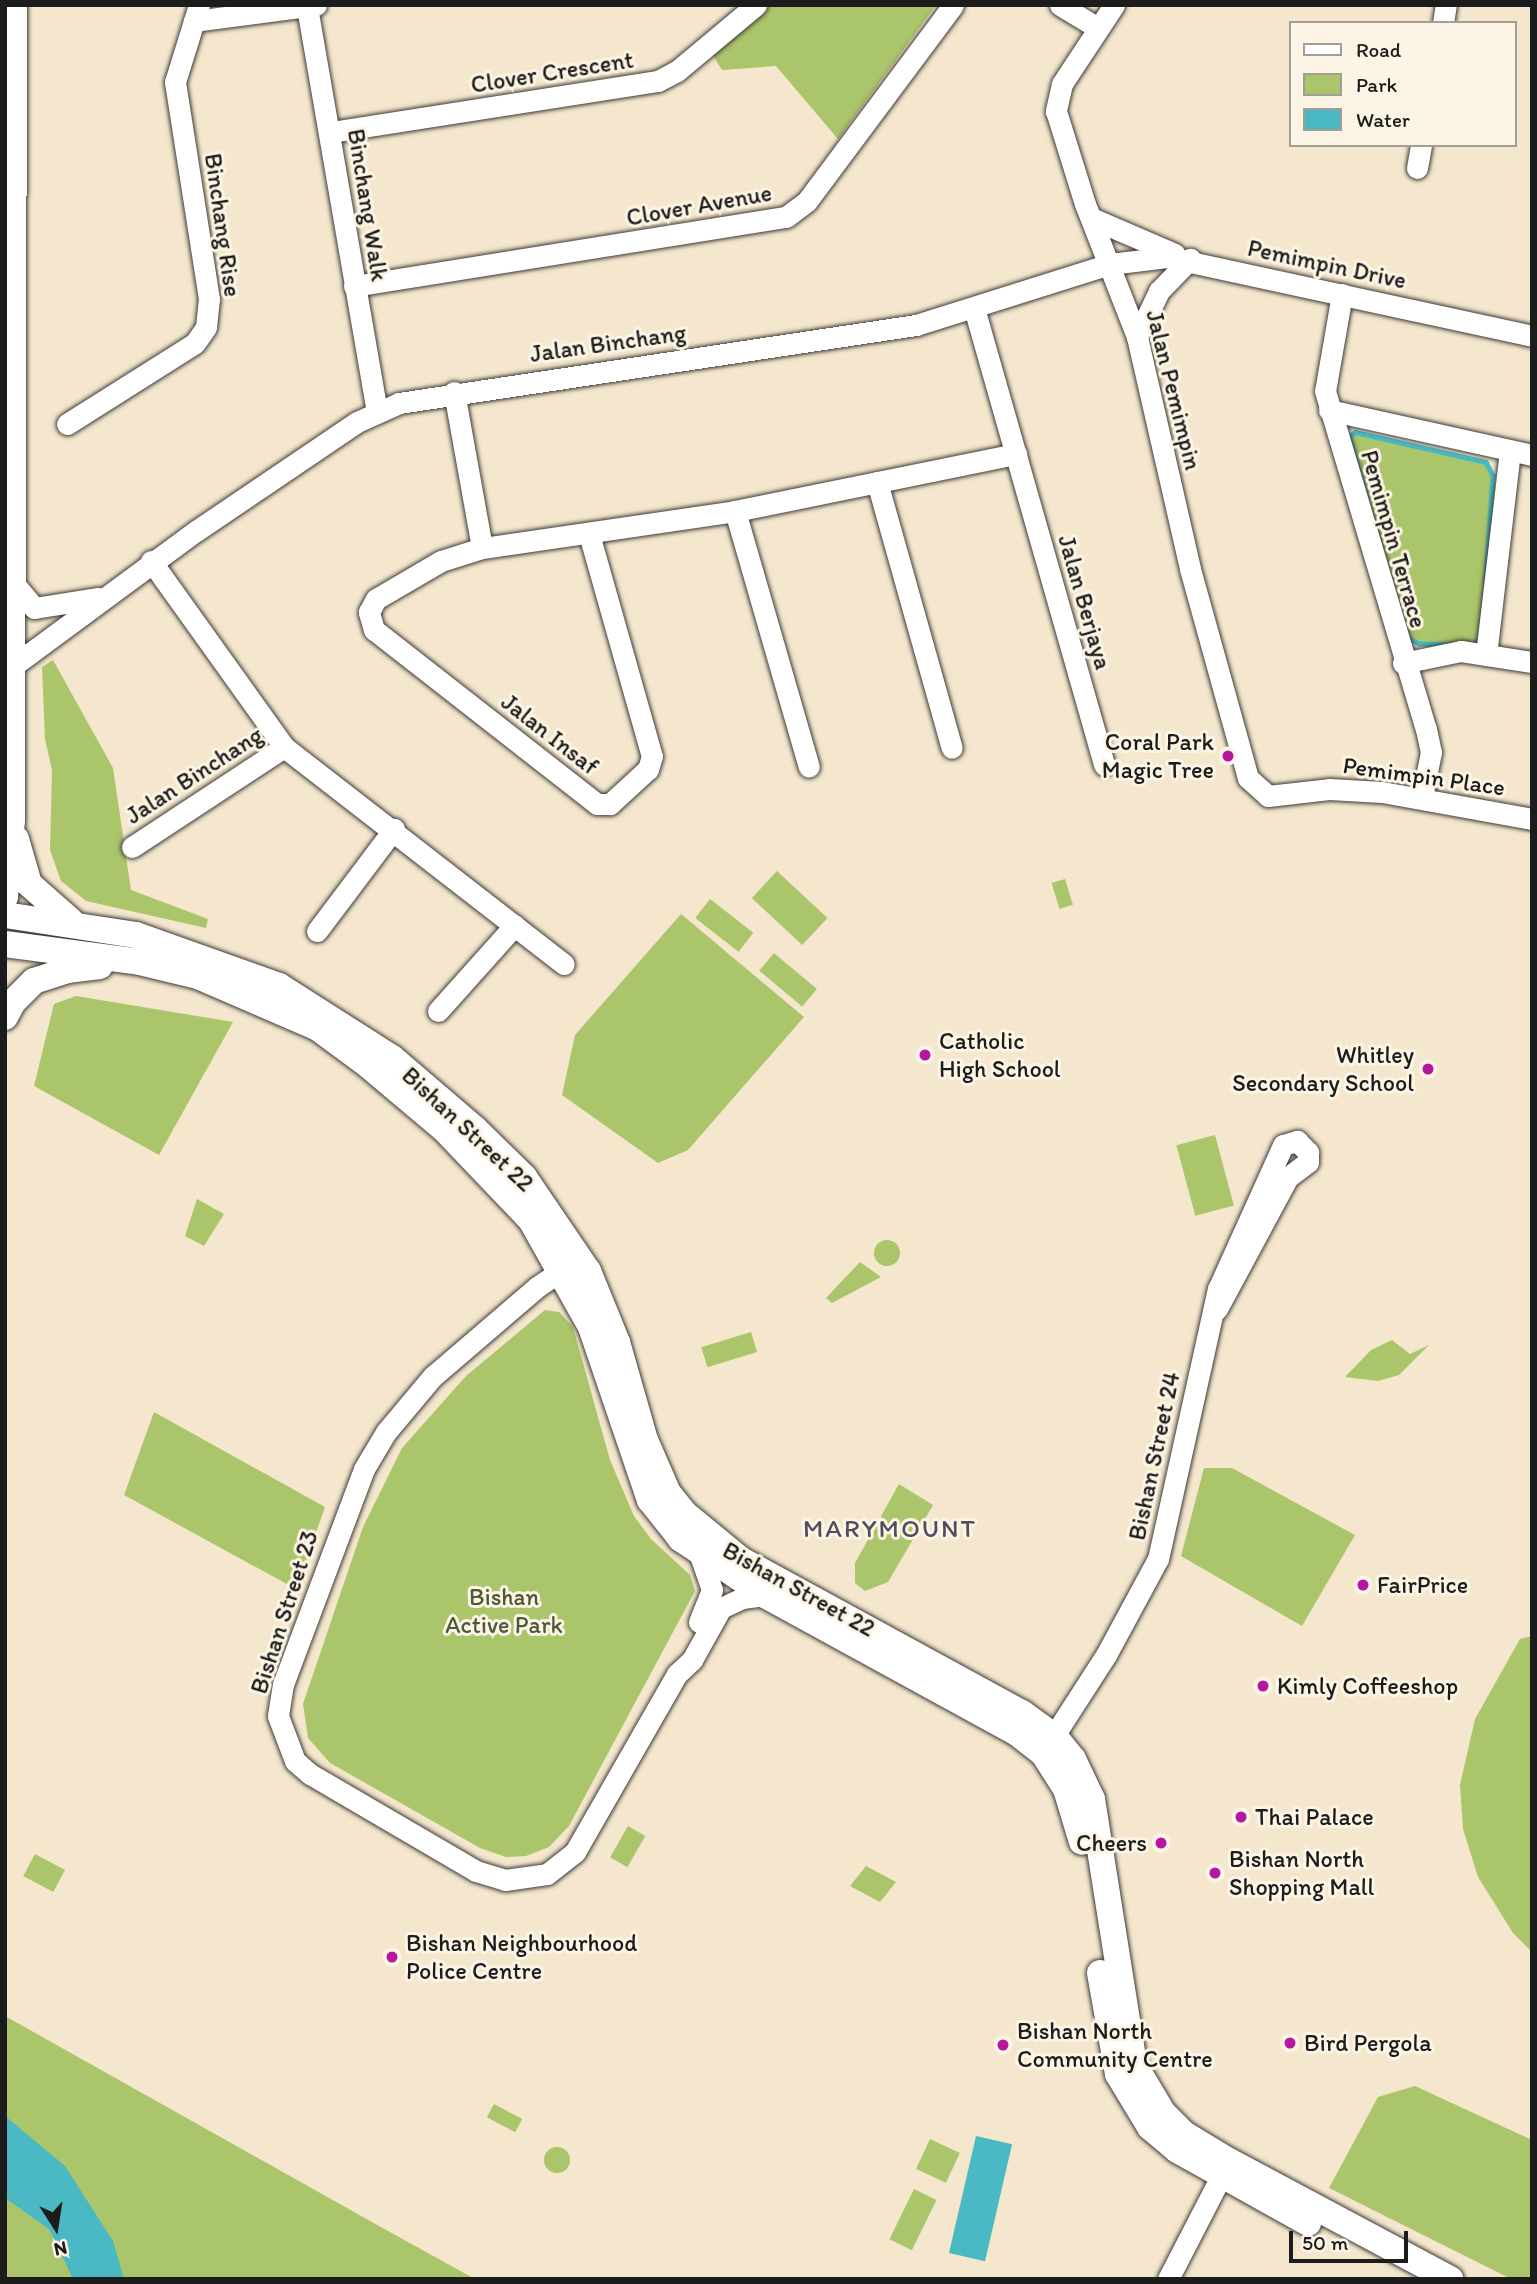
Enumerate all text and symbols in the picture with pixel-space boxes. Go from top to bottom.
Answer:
legend [1288,21,1516,147]
text: Road [1356,37,1401,62]
street label: Clover Crescent [469,45,635,99]
text: Park [1356,72,1397,97]
text: Water [1356,107,1410,132]
street label: Binchang Walk [342,127,394,283]
street label: Binchang Rise [199,151,247,299]
street label: Clover Avenue [624,178,774,232]
street label: Pemimpin Drive [1245,233,1409,295]
street label: Jalan Pemimpin [1140,307,1208,473]
street label: Jalan Binchang [528,318,688,368]
street label: Pemimpin Terrace [1355,447,1433,631]
street label: Jalan Berjaya [1052,531,1118,673]
street label: Jalan Insaf [496,687,604,781]
street label: Jalan Binchang [120,720,268,830]
place label: Coral Park Magic Tree [1104,728,1214,784]
marker: Coral Park Magic Tree [1220,748,1236,764]
street label: Pemimpin Place [1341,750,1507,802]
place label: Catholic High School [939,1027,1060,1083]
place label: Whitley Secondary School [1233,1041,1414,1097]
marker: Catholic High School [917,1047,933,1063]
street label: Bishan Street 22 [396,1061,540,1197]
marker: Whitley Secondary School [1420,1061,1436,1077]
street label: Bishan Street 24 [1122,1369,1186,1543]
district label: MARYMOUNT [804,1513,976,1545]
street label: Bishan Street 23 [244,1527,324,1697]
street label: Bishan Street 22 [718,1535,880,1643]
place label: FairPrice [1377,1571,1468,1599]
marker: FairPrice [1355,1577,1371,1593]
park label: Bishan Active Park [446,1583,562,1639]
place label: Kimly Coffeeshop [1277,1672,1458,1700]
marker: Kimly Coffeeshop [1255,1678,1271,1694]
place label: Thai Palace [1255,1803,1372,1831]
marker: Thai Palace [1233,1809,1249,1825]
place label: Cheers [1076,1829,1147,1857]
marker: Cheers [1153,1835,1169,1851]
place label: Bishan North Shopping Mall [1229,1845,1374,1901]
marker: Bishan North Shopping Mall [1207,1865,1223,1881]
place label: Bishan Neighbourhood Police Centre [406,1929,637,1985]
marker: Bishan Neighbourhood Police Centre [384,1949,400,1965]
place label: Bishan North Community Centre [1017,2017,1213,2073]
place label: Bird Pergola [1304,2029,1431,2057]
marker: Bird Pergola [1282,2035,1298,2051]
marker: Bishan North Community Centre [995,2037,1011,2053]
north arrow [21,2193,91,2263]
scale bar [1292,2218,1411,2262]
text: 50 m [1302,2230,1348,2255]
text: N [52,2236,69,2262]

